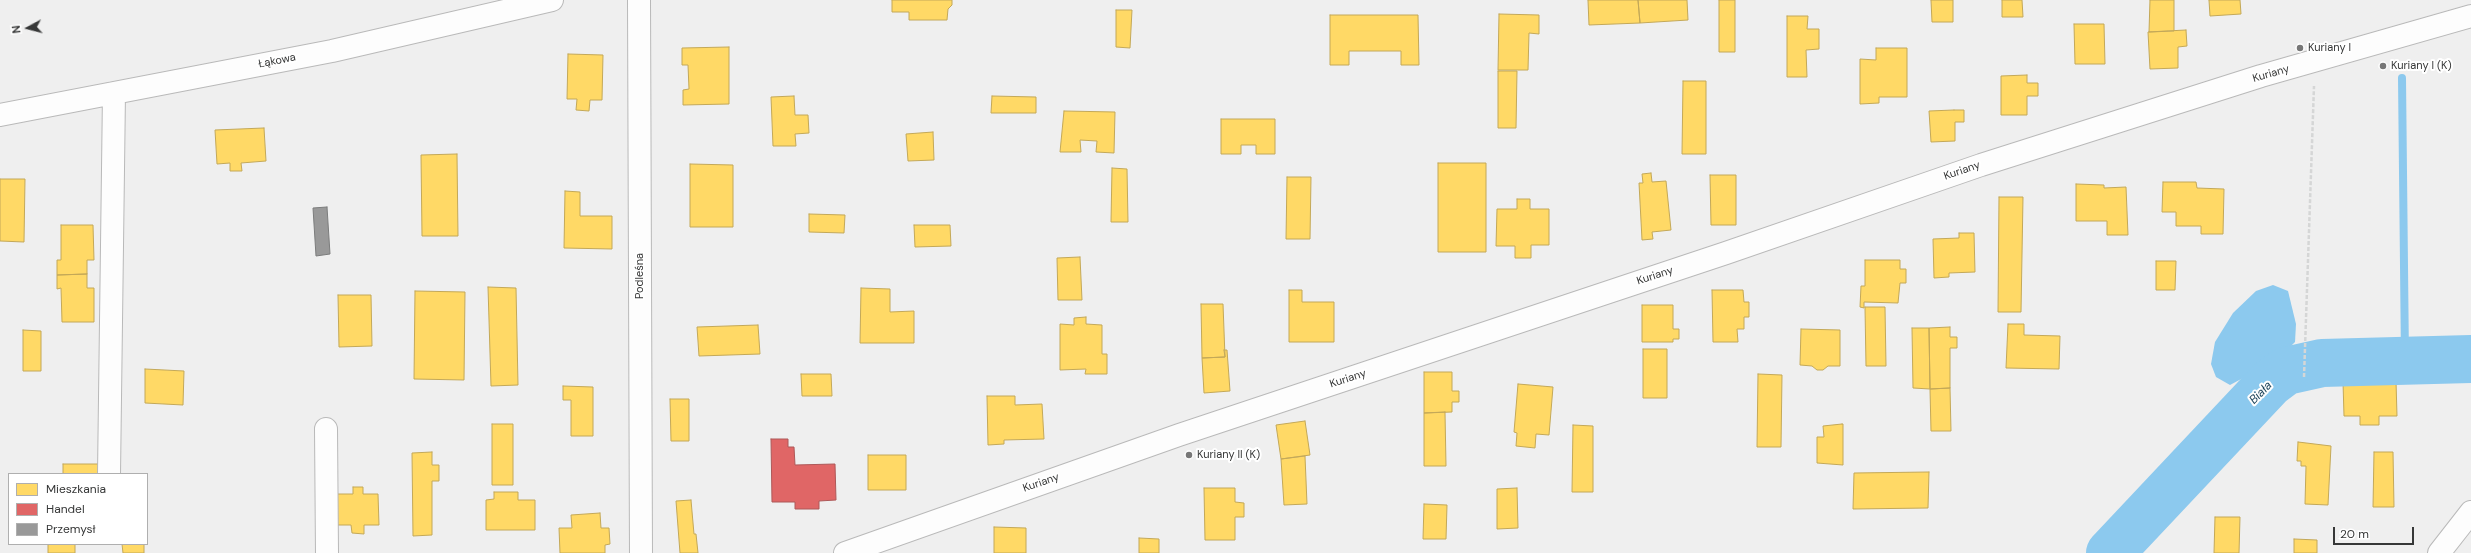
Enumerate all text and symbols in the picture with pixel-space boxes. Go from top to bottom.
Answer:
north arrow [8,8,48,48]
text: N [9,25,24,34]
place label: Kuriany I [2308,41,2351,55]
marker: Kuriany I [2295,43,2305,53]
street label: Łąkowa [257,51,297,71]
place label: Kuriany I (K) [2391,59,2452,73]
marker: Kuriany I (K) [2378,61,2388,71]
street label: Kuriany [2251,62,2291,86]
street label: Kuriany [1942,159,1982,183]
street label: Podleśna [633,253,647,299]
street label: Kuriany [1635,264,1675,288]
street label: Kuriany [1328,367,1368,391]
water label: Biała [2247,379,2275,407]
place label: Kuriany II (K) [1197,448,1260,462]
marker: Kuriany II (K) [1184,450,1194,460]
street label: Kuriany [1021,471,1061,495]
legend [8,473,148,545]
text: Mieszkania [46,481,106,497]
text: Handel [46,501,85,517]
scale bar [2335,519,2416,545]
text: Przemysł [46,521,96,537]
text: 20 m [2340,526,2369,542]

